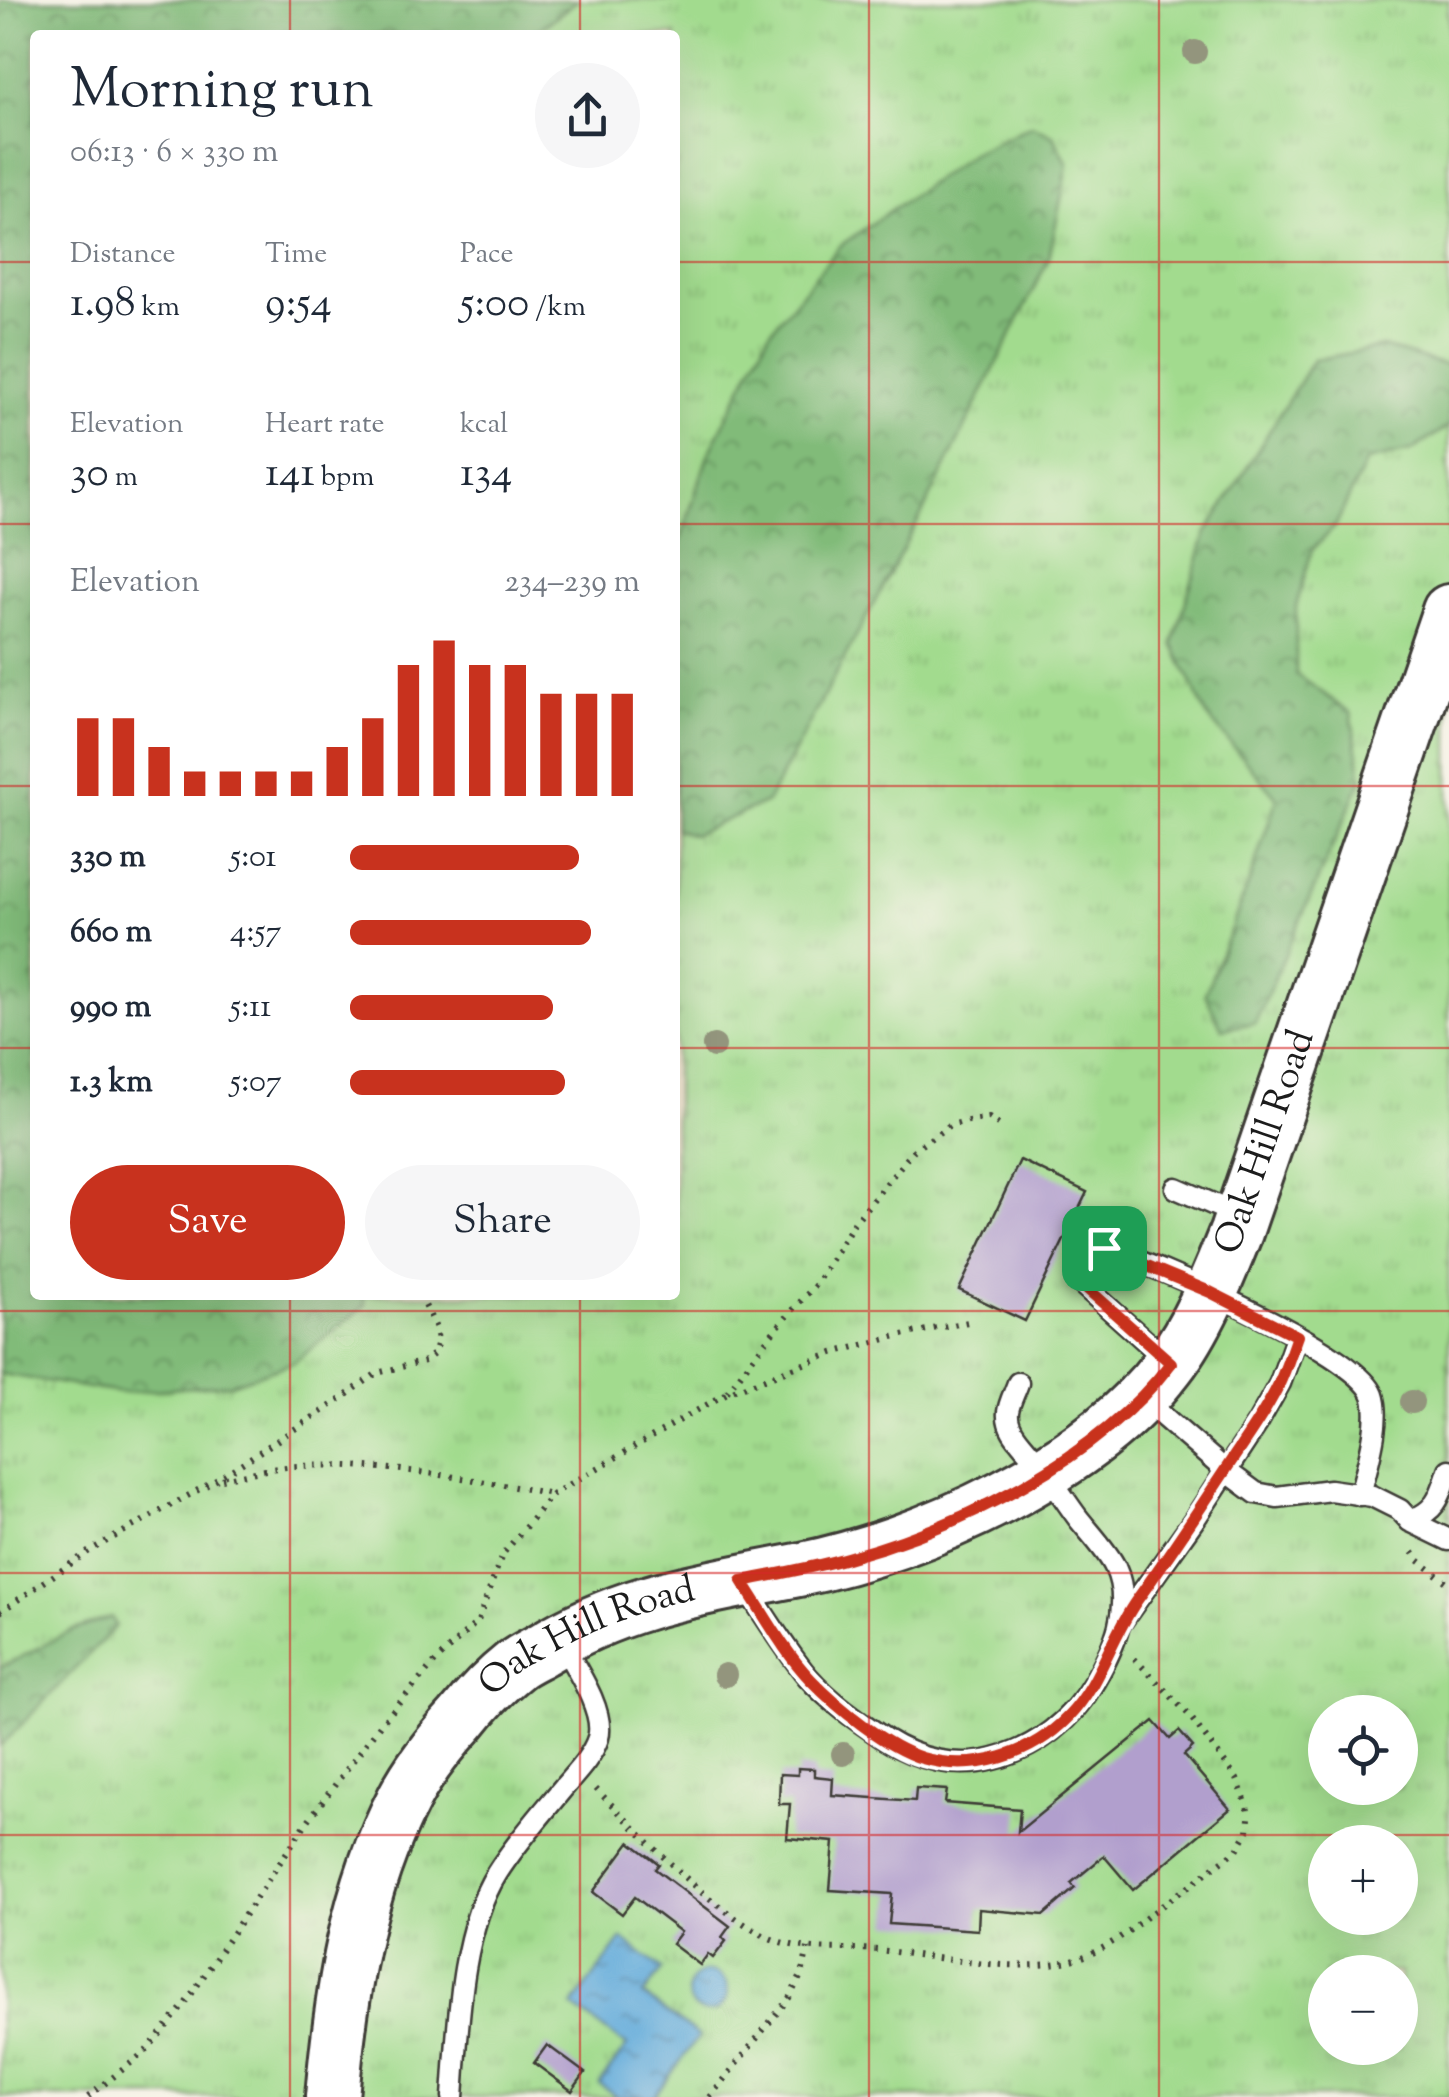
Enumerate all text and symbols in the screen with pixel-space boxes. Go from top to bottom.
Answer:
text: Morning run [70,53,374,132]
button: share [535,63,640,168]
text: 06:13 · 6 × 330 m [70,130,279,176]
text: Distance [70,235,176,275]
text: Time [265,235,327,275]
text: Pace [460,235,514,275]
text: 1.98 [70,275,135,335]
text: 9:54 [265,275,332,335]
text: 5:00 [460,275,529,335]
text: km [135,288,180,328]
text: /km [529,288,586,328]
text: Elevation [70,405,184,445]
text: Heart rate [265,405,385,445]
text: kcal [460,405,508,445]
text: 30 [70,445,109,505]
text: 141 [265,445,315,505]
text: 134 [460,445,512,505]
text: m [109,458,138,498]
text: bpm [315,458,374,498]
text: Elevation [70,560,200,606]
text: 234–239 m [504,560,640,606]
text: 330 m [70,835,146,881]
text: 5:01 [230,835,276,881]
text: 660 m [70,910,152,956]
text: 4:57 [230,910,281,956]
text: 990 m [70,985,151,1031]
text: 5:11 [230,985,271,1031]
street label: Oak Hill Road [1202,1023,1330,1263]
text: 1.3 km [70,1060,153,1106]
text: 5:07 [230,1060,282,1106]
button: Save [70,1165,345,1280]
button: Share [365,1165,640,1280]
pin [1062,1206,1147,1291]
icon: arrive [1077,1221,1132,1276]
street label: Oak Hill Road [468,1564,701,1711]
map controls [1308,1695,1418,2065]
button: locate [1308,1695,1418,1805]
button: + [1308,1825,1418,1935]
button: − [1308,1955,1418,2065]

